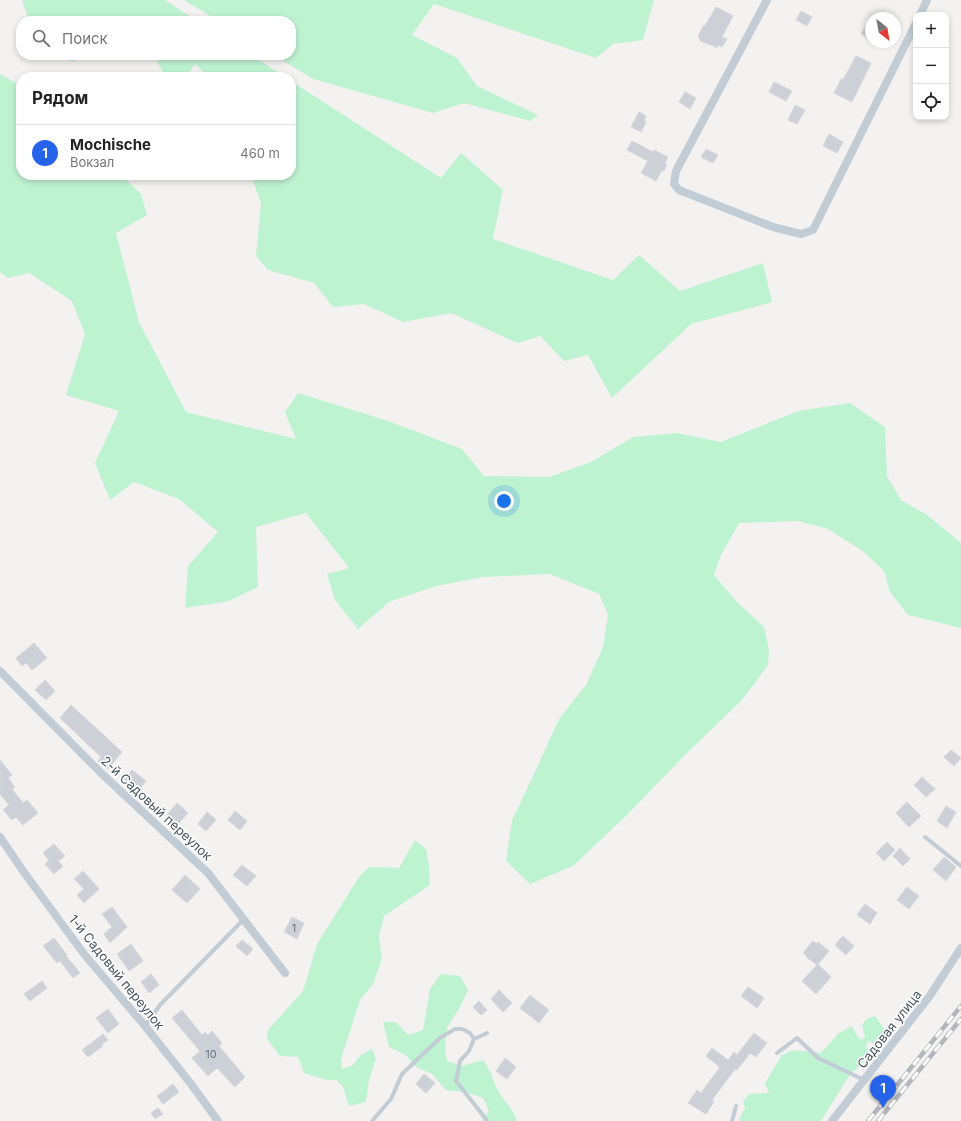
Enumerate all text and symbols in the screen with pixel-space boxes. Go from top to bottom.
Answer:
north arrow [865,12,901,48]
map controls [913,12,949,120]
button: + [913,12,949,48]
search box [16,16,296,60]
icon: search [30,27,52,49]
text: Поиск [62,29,108,48]
button: − [913,48,949,84]
button: locate [913,84,949,120]
text: Рядом [32,88,88,108]
text: Mochische [70,135,151,154]
text: 1 [42,145,48,161]
text: 460 m [240,145,280,161]
text: Вокзал [70,154,114,170]
your location [494,491,514,511]
street label: 2-й Садовый переулок [98,752,216,864]
street label: 1-й Садовый переулок [66,911,168,1033]
house number: 1 [292,921,296,935]
street label: Садовая улица [853,987,925,1071]
house number: 10 [205,1047,217,1061]
pin: 1 [870,1075,896,1108]

